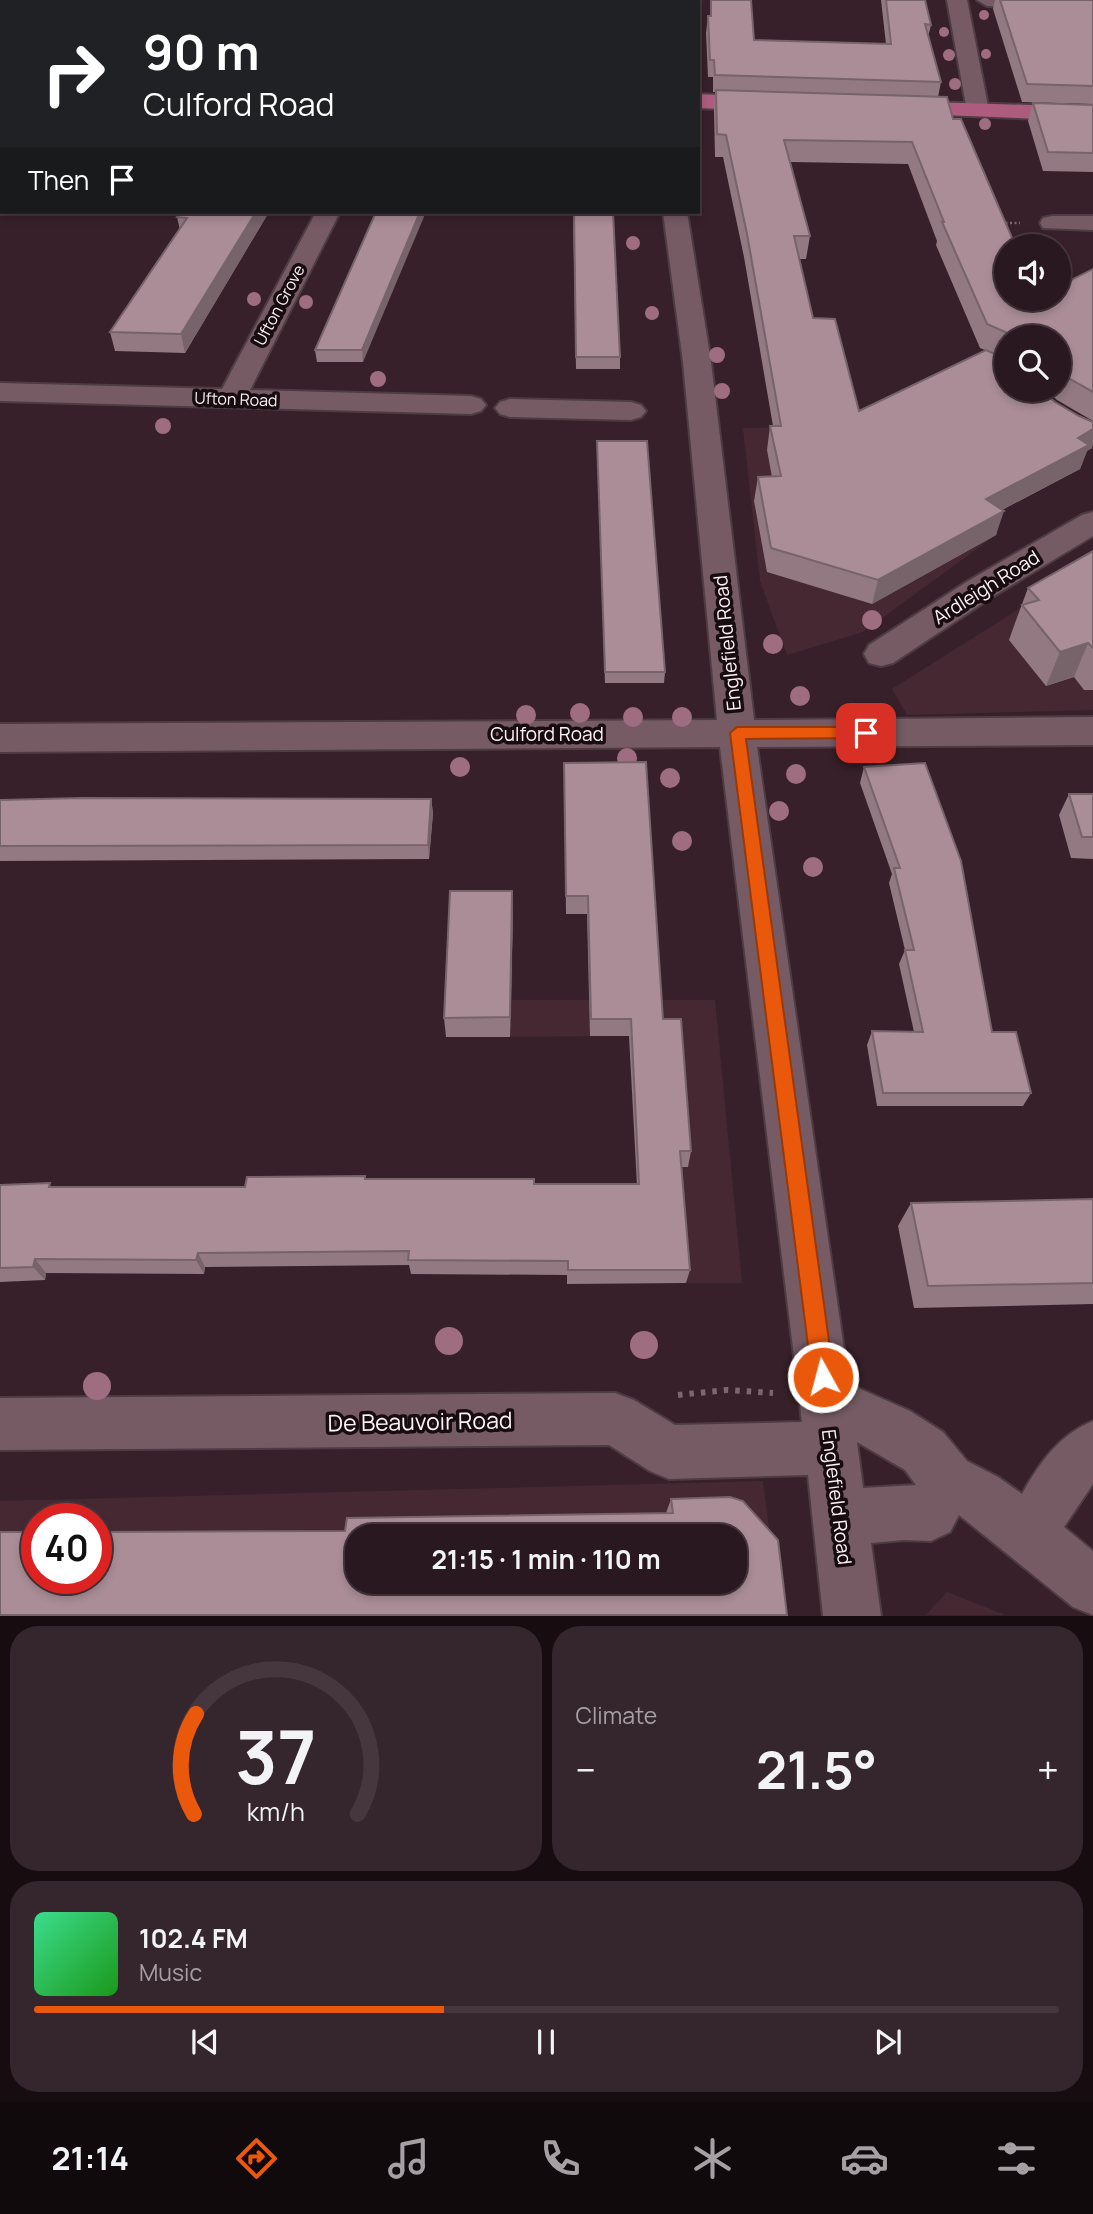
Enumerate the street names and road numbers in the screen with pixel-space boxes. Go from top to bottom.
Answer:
street label: Ufton Grove [249,261,309,349]
street label: Ufton Road [194,387,278,411]
street label: Ardleigh Road [928,544,1044,630]
street label: Englefield Road [707,574,747,712]
street label: Culford Road [490,721,604,747]
street label: De Beauvoir Road [327,1403,513,1439]
street label: Englefield Road [816,1428,858,1566]

